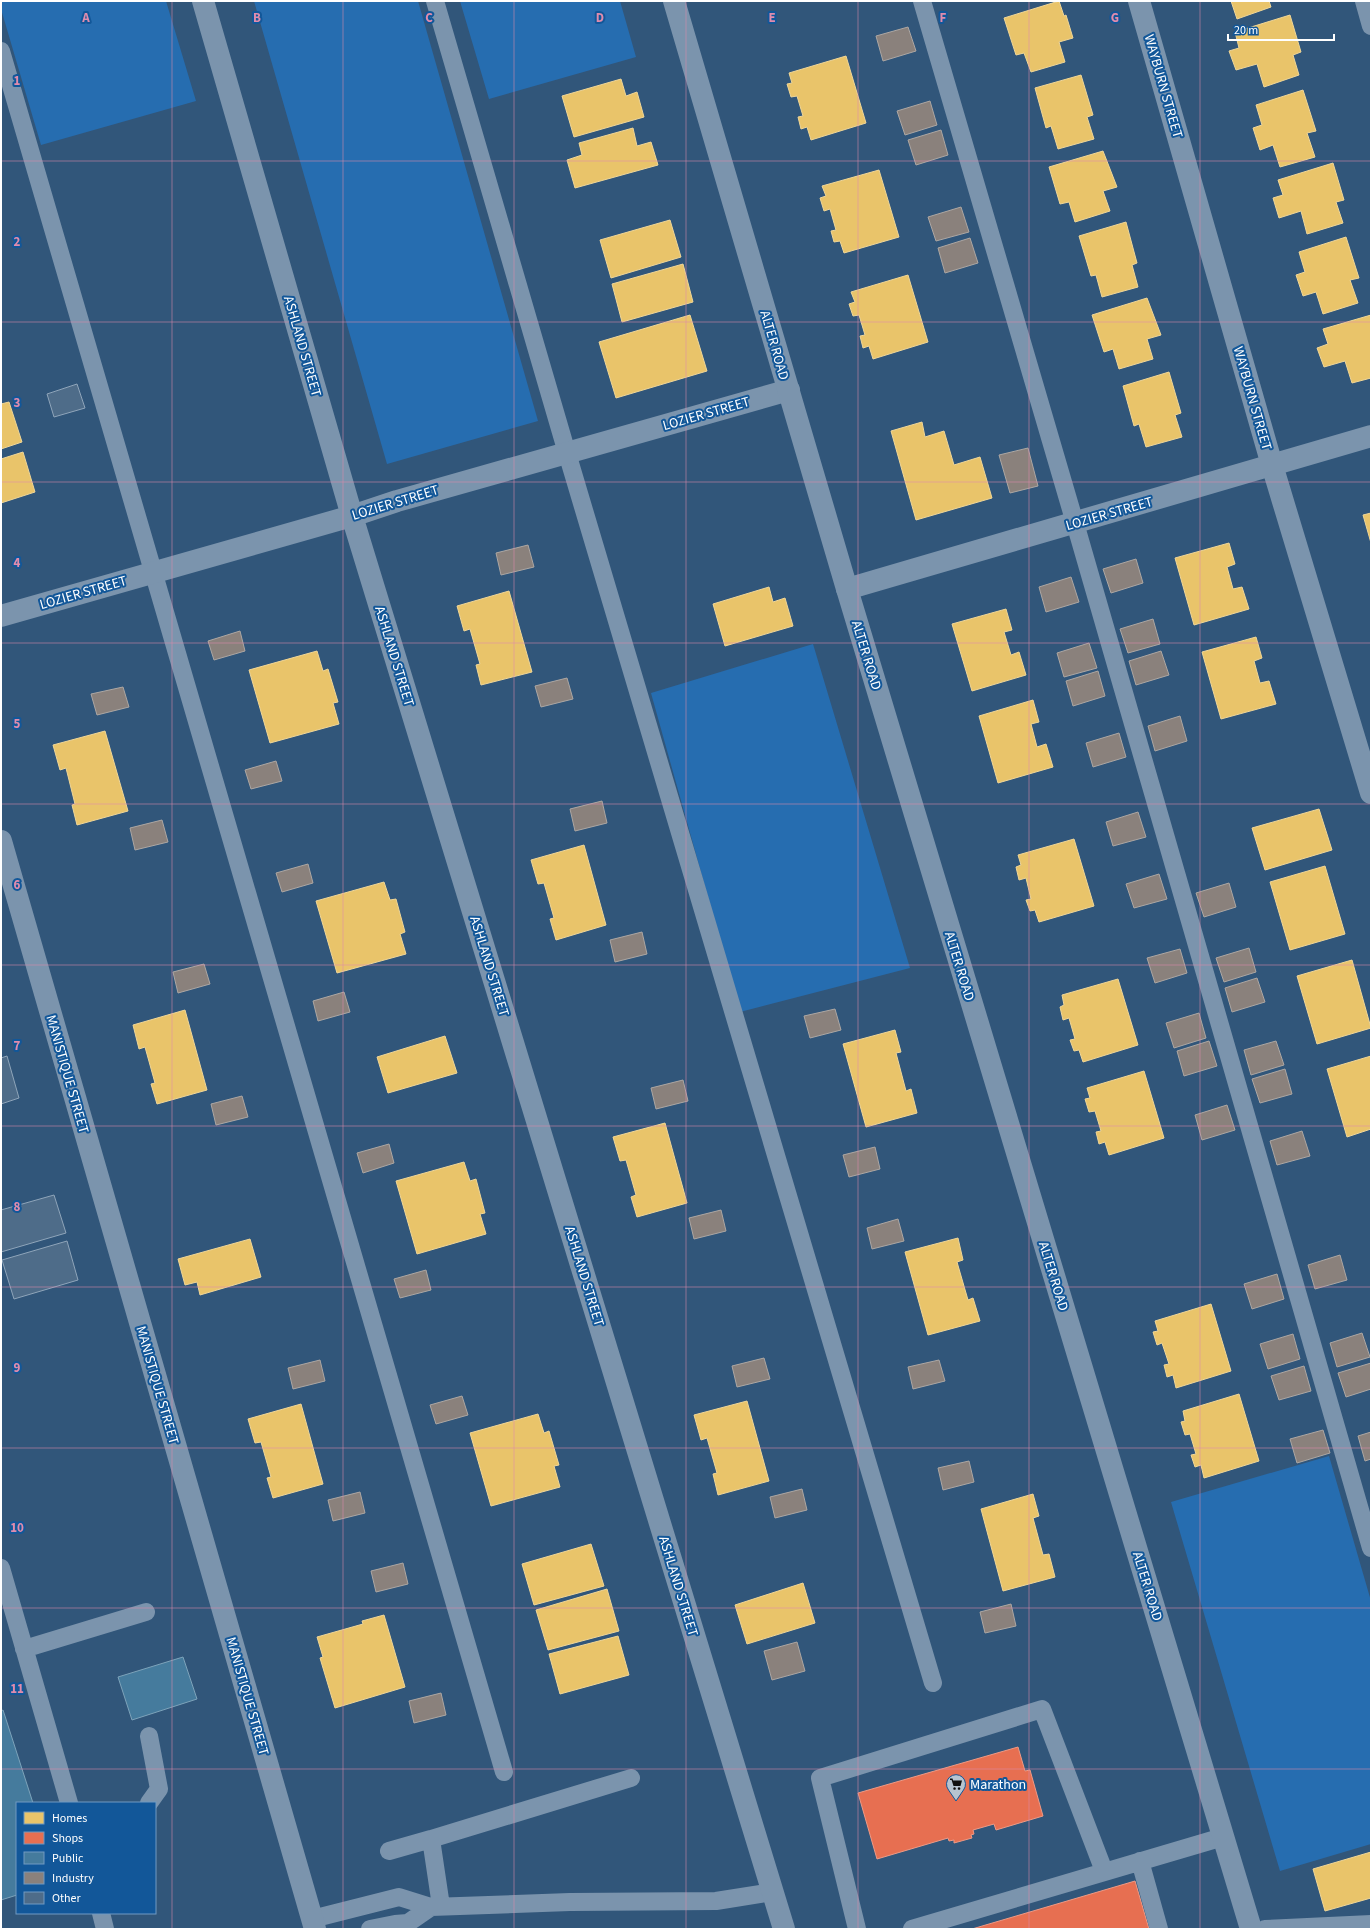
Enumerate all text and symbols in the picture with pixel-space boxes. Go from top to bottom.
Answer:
text: A [81,9,90,27]
text: B [253,9,261,27]
text: C [425,9,433,27]
text: D [596,9,604,27]
text: E [768,9,776,27]
text: F [940,9,947,27]
text: G [1111,9,1119,27]
scale bar [1228,16,1334,42]
text: 20 m [1234,22,1258,39]
street label: WAYBURN STREET [1139,32,1188,141]
text: 1 [14,72,21,90]
text: 2 [14,233,21,251]
street label: ASHLAND STREET [278,294,326,400]
street label: ALTER ROAD [755,308,794,383]
street label: WAYBURN STREET [1228,344,1277,453]
street label: LOZIER STREET [660,392,753,436]
text: 3 [14,394,21,412]
street label: LOZIER STREET [349,480,442,526]
street label: LOZIER STREET [1063,492,1156,536]
text: 4 [14,554,21,572]
street label: LOZIER STREET [37,571,130,615]
street label: ASHLAND STREET [369,604,419,709]
street label: ALTER ROAD [846,618,886,693]
text: 5 [14,715,21,733]
text: 6 [14,876,21,894]
street label: ASHLAND STREET [464,914,514,1019]
street label: ALTER ROAD [939,929,979,1004]
street label: MANISTIQUE STREET [41,1013,94,1136]
text: 7 [14,1037,21,1055]
text: 8 [14,1198,21,1216]
street label: ASHLAND STREET [559,1224,609,1329]
street label: ALTER ROAD [1033,1239,1073,1314]
street label: MANISTIQUE STREET [131,1324,184,1447]
text: 9 [14,1359,21,1377]
text: 10 [10,1519,24,1537]
street label: ASHLAND STREET [653,1534,703,1639]
street label: ALTER ROAD [1127,1549,1167,1624]
street label: MANISTIQUE STREET [221,1635,274,1758]
text: 11 [10,1680,24,1698]
supermarket icon: Marathon [945,1773,967,1801]
place label: Marathon [970,1775,1026,1795]
legend [16,1802,156,1914]
text: Homes [52,1810,87,1827]
text: Shops [52,1830,83,1847]
text: Public [52,1850,84,1867]
text: Industry [52,1870,94,1887]
text: Other [52,1890,82,1907]

